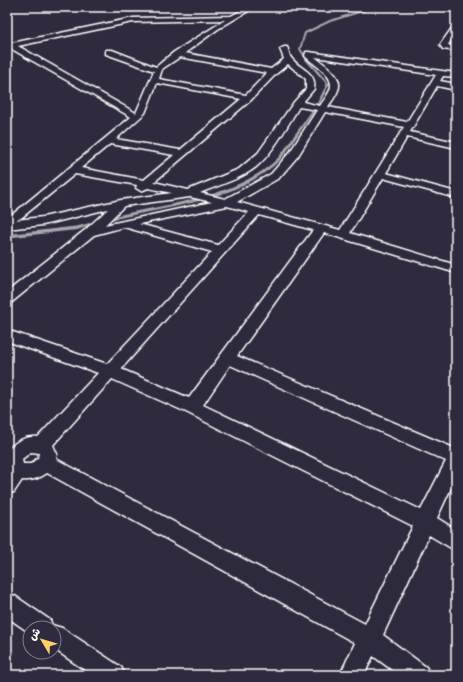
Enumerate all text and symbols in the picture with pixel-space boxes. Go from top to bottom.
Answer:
north arrow [22,620,62,660]
text: ش [27,627,44,644]

